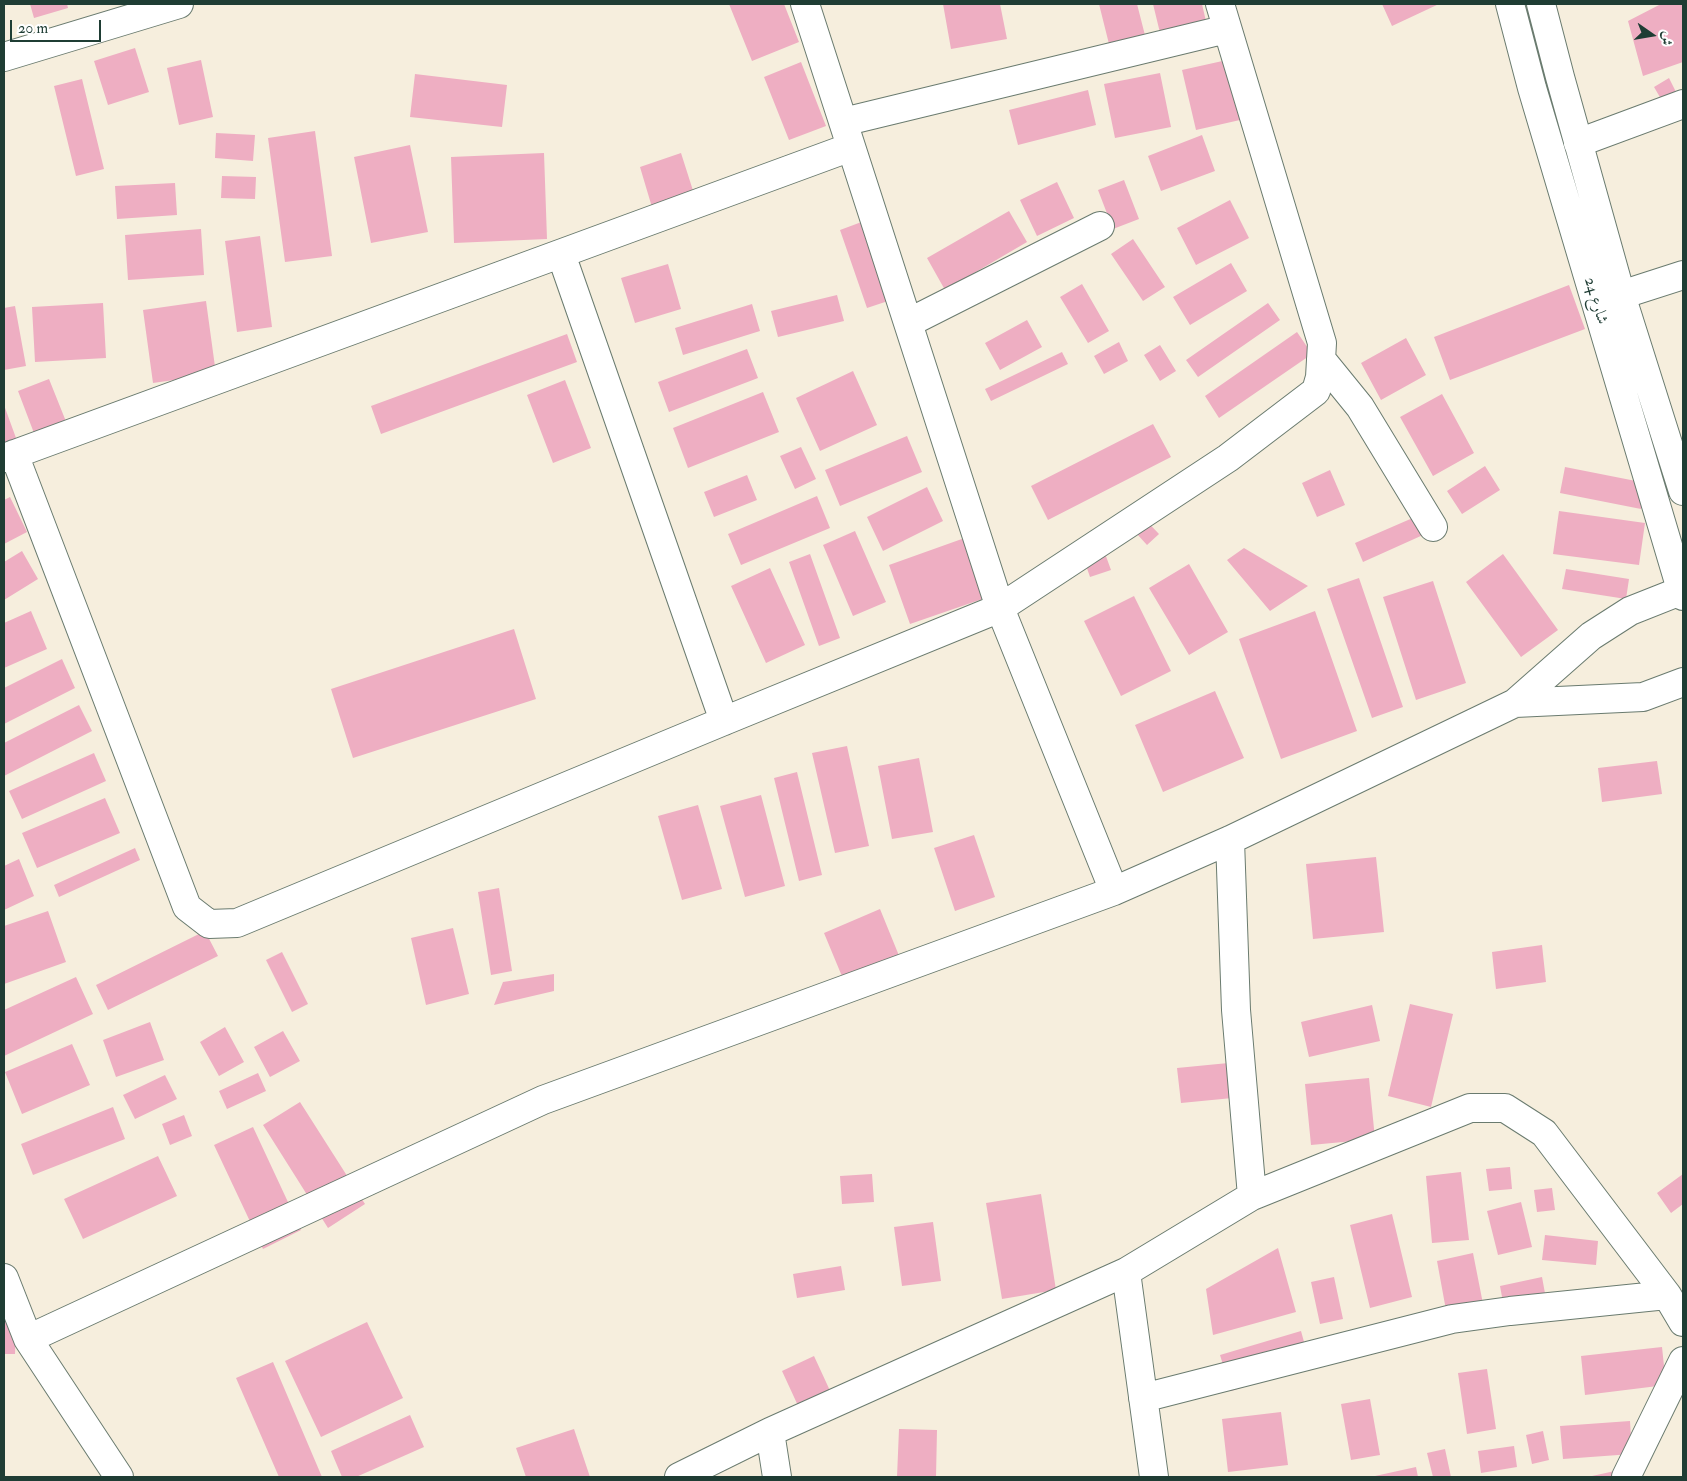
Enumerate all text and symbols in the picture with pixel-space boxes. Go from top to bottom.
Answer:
scale bar [12,10,104,42]
north arrow [1627,10,1677,60]
text: 20 m [18,19,48,38]
text: ش [1657,30,1677,47]
street label: شارع 24 [1579,275,1611,327]

